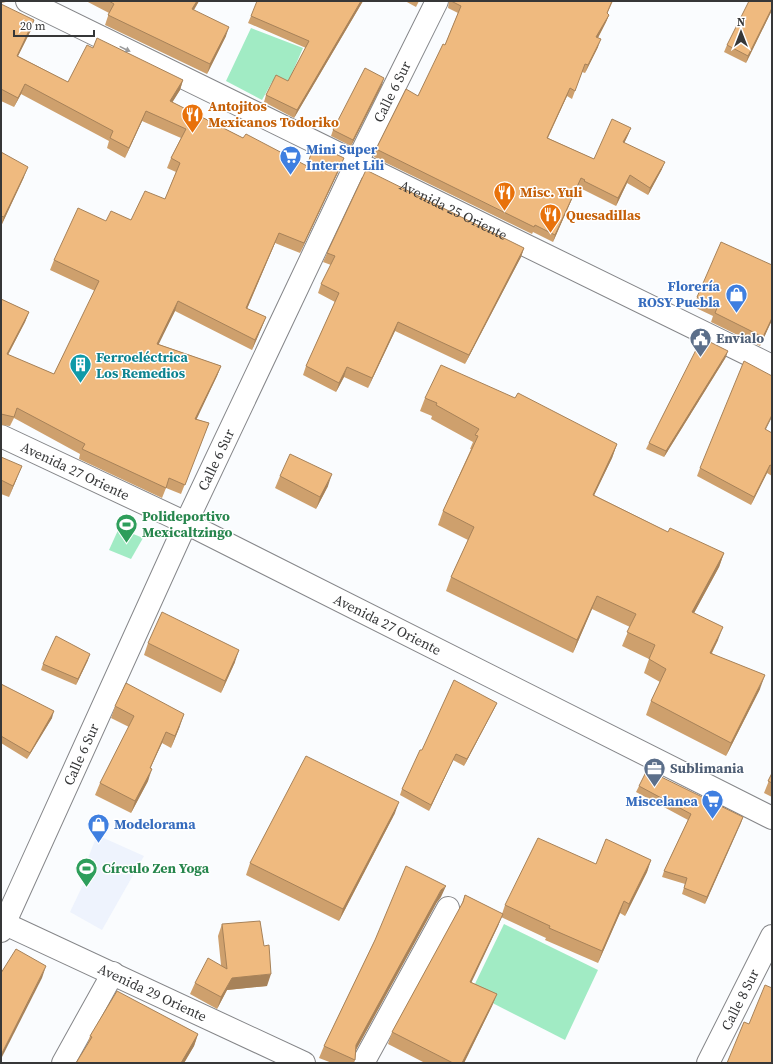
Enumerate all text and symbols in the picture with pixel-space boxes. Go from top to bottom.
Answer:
scale bar [14,12,94,38]
north arrow [721,12,761,52]
text: N [737,15,745,30]
text: 20 m [20,18,46,34]
one-way arrow [119,46,130,52]
street label: Calle 6 Sur [368,58,416,126]
place label: Antojitos Mexicanos Todoriko [208,96,339,132]
restaurant icon: Antojitos Mexicanos Todoriko [179,101,205,134]
place label: Mini Super Internet Lili [306,139,385,175]
supermarket icon: Mini Super Internet Lili [278,144,304,177]
street label: Avenida 25 Oriente [396,175,511,245]
restaurant icon: Misc. Yuli [491,179,517,212]
place label: Misc. Yuli [520,182,583,202]
restaurant icon: Quesadillas [538,202,564,235]
place label: Quesadillas [566,205,641,225]
place label: Florería ROSY Puebla [638,276,721,312]
shop icon: Florería ROSY Puebla [723,281,749,314]
public building icon: Envialo [688,325,714,358]
place label: Envialo [716,328,764,348]
place label: Ferroeléctrica Los Remedios [96,347,188,383]
building icon: Ferroeléctrica Los Remedios [68,352,94,385]
street label: Calle 6 Sur [193,425,239,494]
street label: Avenida 27 Oriente [18,437,133,505]
place label: Polideportivo Mexicaltzingo [142,506,233,542]
sports icon: Polideportivo Mexicaltzingo [113,511,139,544]
street label: Avenida 27 Oriente [330,589,445,660]
street label: Calle 6 Sur [58,720,104,789]
office icon: Sublimania [641,755,667,788]
place label: Sublimania [670,758,744,778]
supermarket icon: Miscelanea [700,788,726,821]
place label: Miscelanea [625,791,699,811]
shop icon: Modelorama [86,811,112,844]
place label: Modelorama [114,814,196,834]
sports icon: Círculo Zen Yoga [74,855,100,888]
place label: Círculo Zen Yoga [102,858,210,878]
street label: Avenida 29 Oriente [95,959,210,1026]
street label: Calle 8 Sur [716,965,764,1034]

